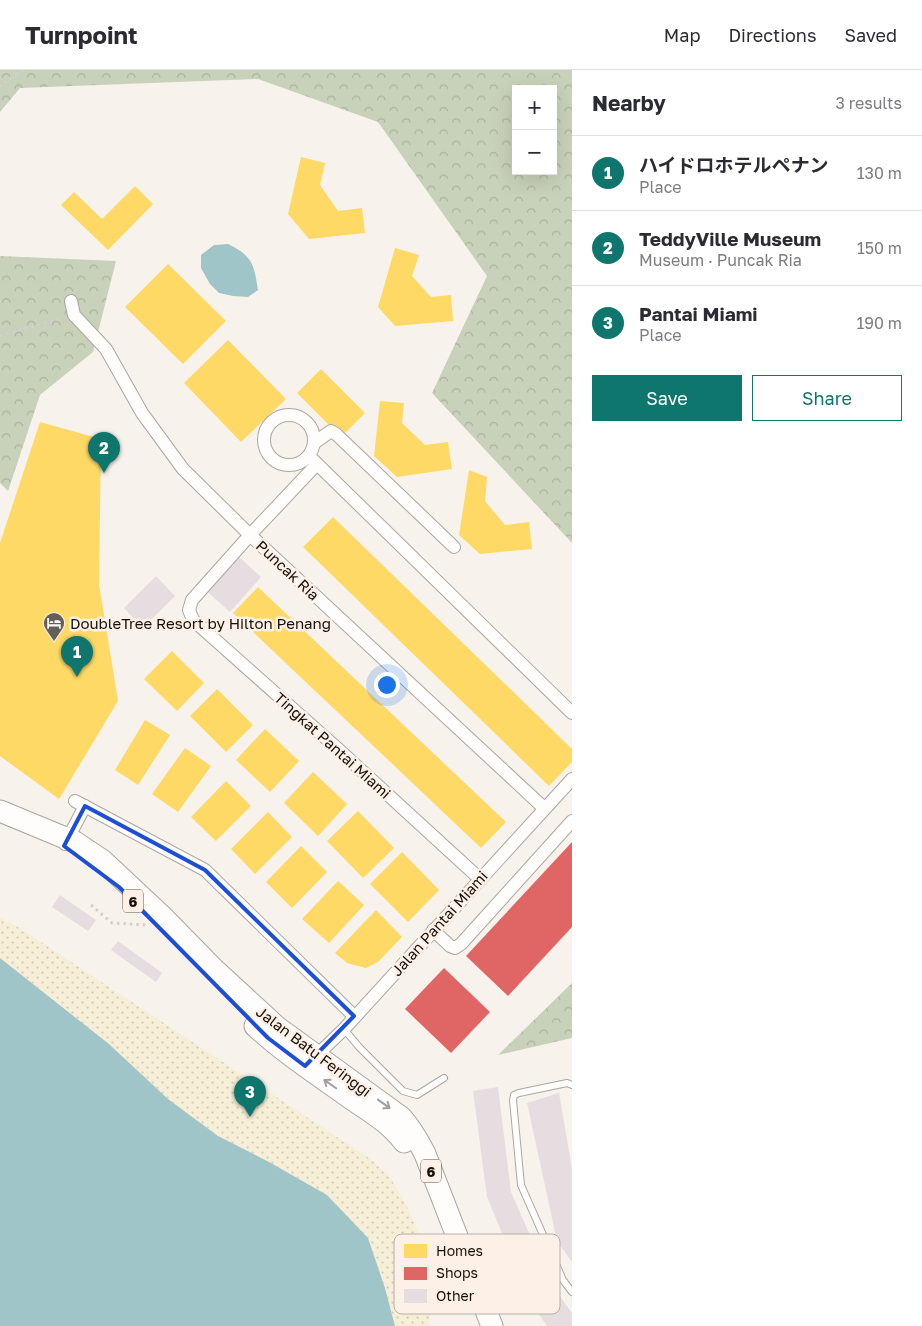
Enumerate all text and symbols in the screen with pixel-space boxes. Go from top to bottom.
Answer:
text: Turnpoint [25,20,138,49]
text: Map [664,24,700,46]
text: Directions [728,24,816,46]
text: Saved [844,24,897,46]
map controls [512,85,557,175]
button: + [512,85,557,130]
text: Nearby [592,90,666,116]
text: 3 results [835,93,902,113]
button: − [512,130,557,175]
text: ハイドロホテルペナン [639,153,829,176]
text: 1 [604,163,612,183]
text: 130 m [857,163,902,183]
text: Place [639,177,682,197]
text: TeddyVille Museum [639,227,821,250]
text: 2 [603,238,613,258]
text: 150 m [857,238,902,258]
text: Museum · Puncak Ria [639,250,802,270]
text: Pantai Miami [639,302,758,325]
text: 3 [603,313,613,333]
text: 190 m [856,313,902,333]
text: Place [639,325,682,345]
button: Save [592,375,742,421]
button: Share [752,375,902,421]
pin: 2 [88,432,120,473]
street label: Puncak Ria [253,536,323,604]
hotel icon: DoubleTree Resort by Hilton Penang [42,611,66,642]
place label: DoubleTree Resort by Hilton Penang [70,614,331,632]
pin: 1 [61,636,93,677]
your location [374,672,400,698]
street label: Tingkat Pantai Miami [271,688,395,802]
street label: Jalan Pantai Miami [387,867,491,979]
road number: 6 [123,889,143,912]
street label: Jalan Batu Feringgi [253,1002,375,1100]
pin: 3 [234,1076,266,1117]
one-way arrow [324,1078,337,1089]
one-way arrow [377,1098,391,1109]
road number: 6 [421,1160,441,1182]
legend [394,1234,560,1314]
text: Homes [436,1242,483,1259]
text: Shops [436,1264,478,1281]
text: Other [436,1287,475,1304]

